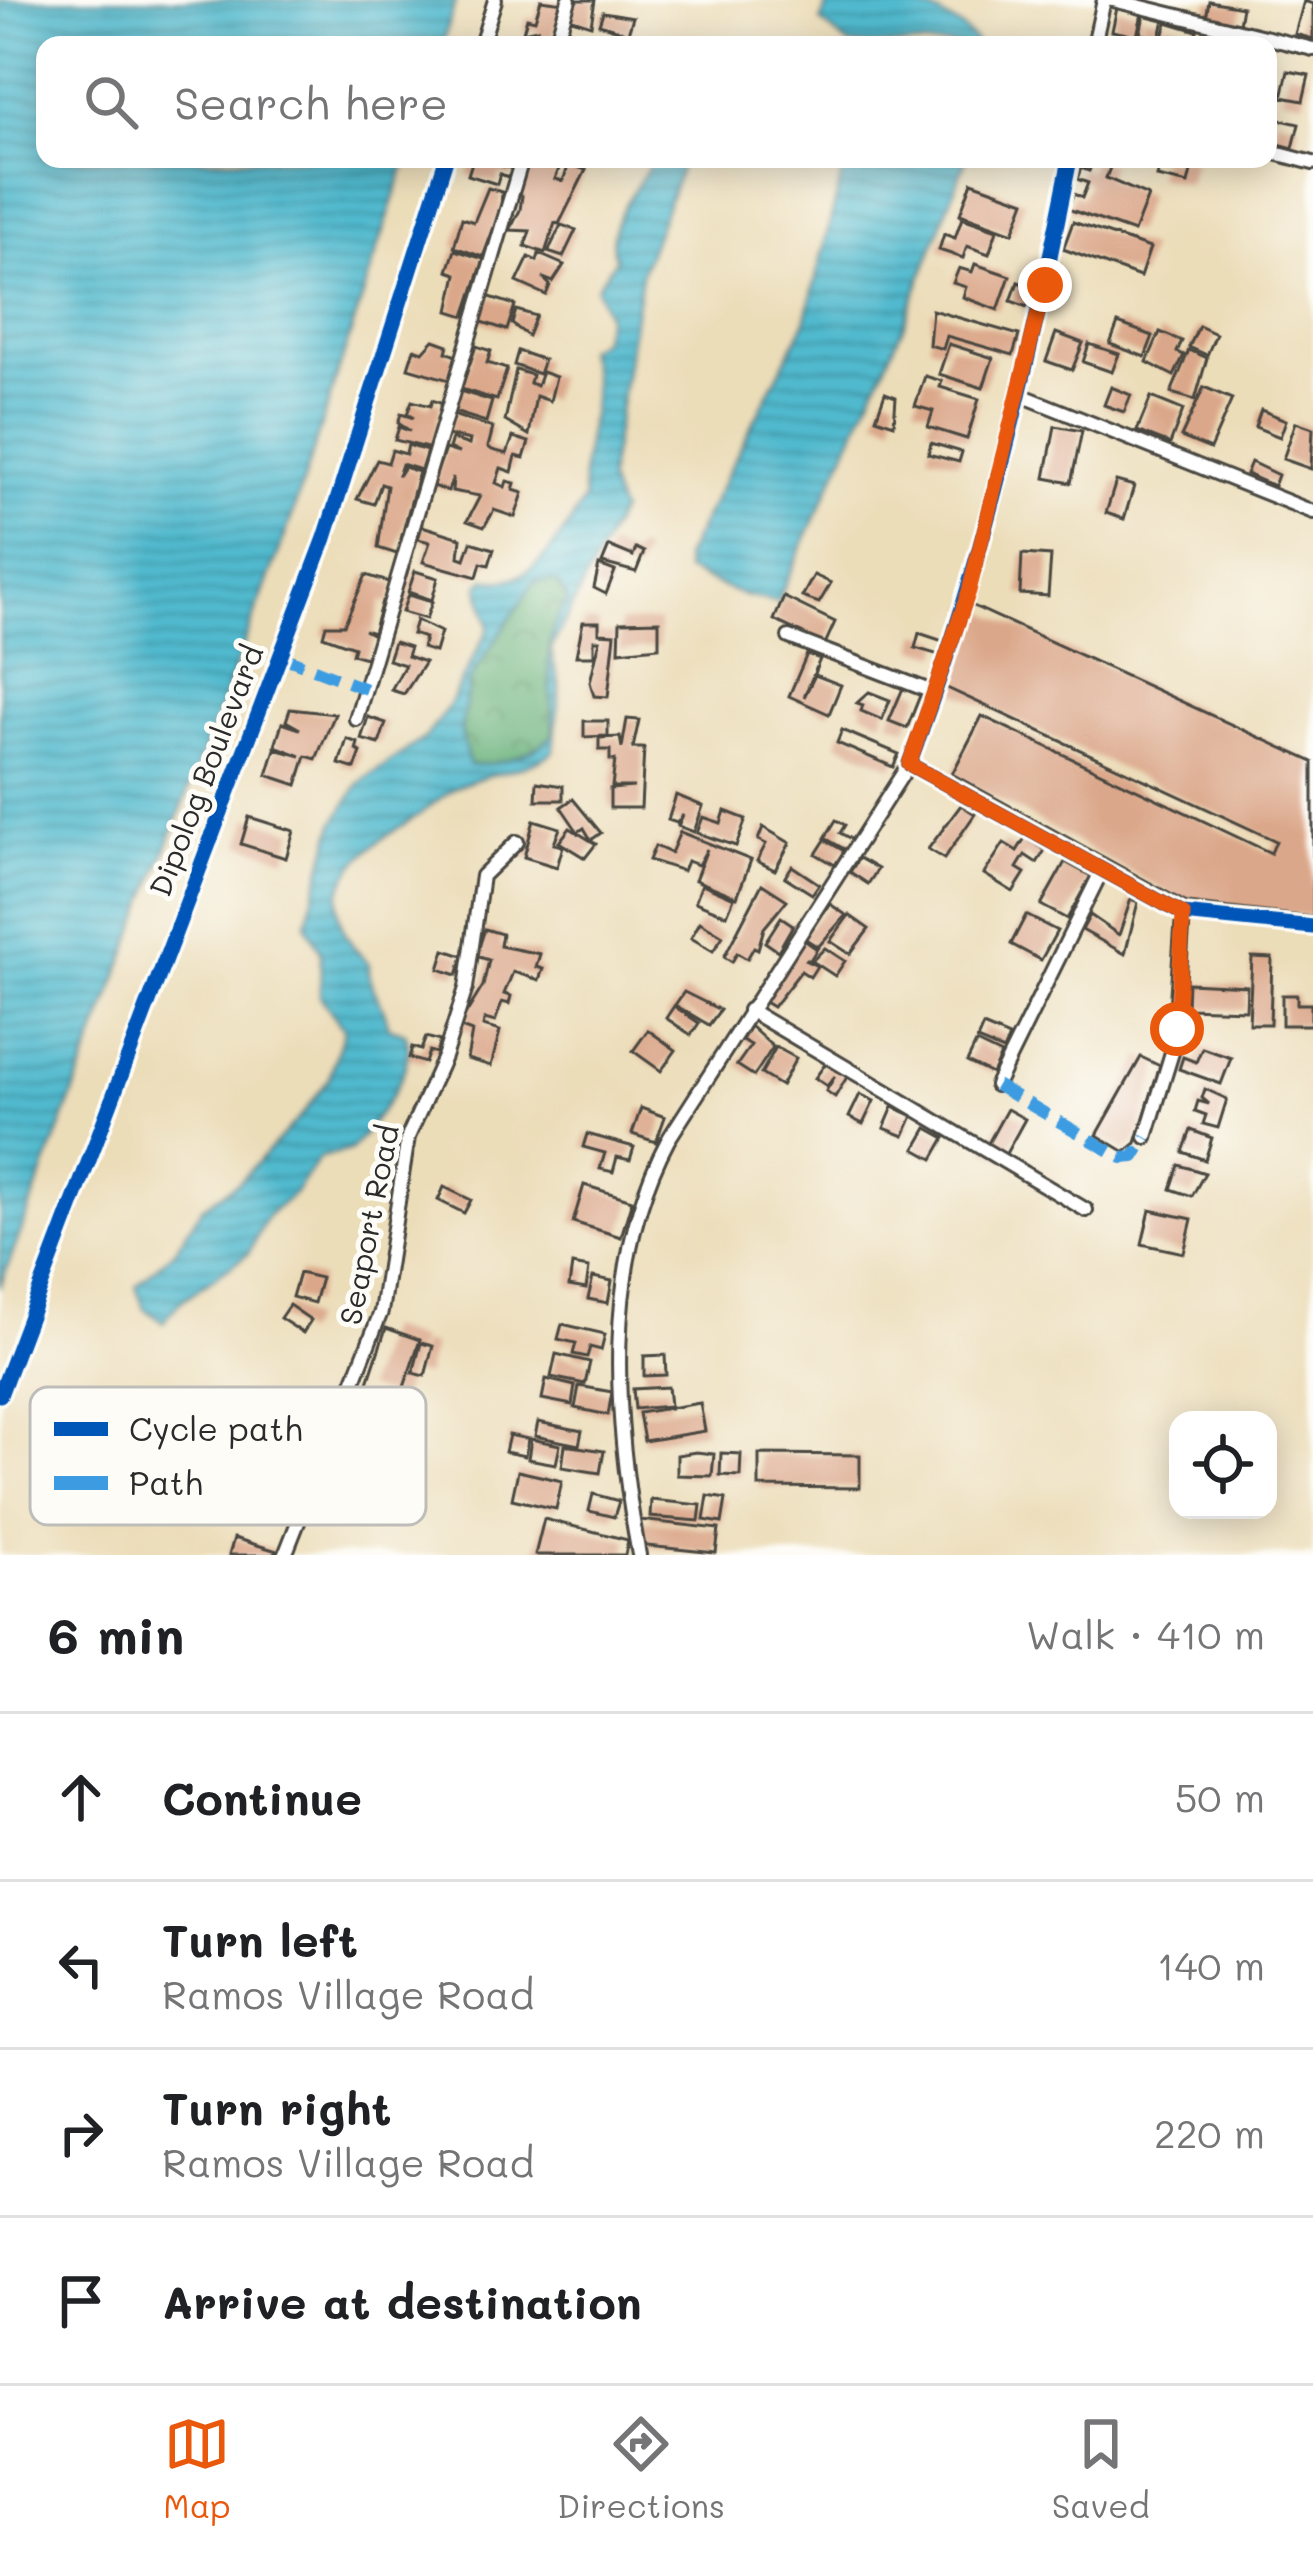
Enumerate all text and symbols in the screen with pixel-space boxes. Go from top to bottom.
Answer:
search box [36,36,1277,168]
icon: search [78,69,144,135]
text: Search here [174,73,448,131]
route end [1018,258,1072,312]
street label: Dipolog Boulevard [139,639,271,902]
route start [1150,1002,1204,1056]
street label: Seaport Road [329,1121,407,1328]
legend [30,1387,426,1525]
text: Cycle path [129,1406,303,1450]
map controls [1169,1411,1277,1519]
button: locate [1169,1411,1277,1519]
text: Path [129,1460,203,1503]
text: 6 min [48,1600,184,1667]
text: Walk · 410 m [1026,1608,1265,1659]
icon: ahead [48,1764,114,1830]
text: Continue [162,1768,362,1826]
text: 50 m [1175,1771,1265,1822]
text: Turn left [162,1910,358,1968]
icon: left [48,1932,114,1998]
text: 140 m [1157,1939,1265,1990]
text: Ramos Village Road [162,1968,534,2019]
text: Turn right [162,2078,391,2136]
icon: right [48,2100,114,2166]
text: 220 m [1154,2107,1265,2158]
text: Ramos Village Road [162,2136,534,2187]
icon: arrive [48,2268,114,2334]
text: Arrive at destination [162,2272,642,2330]
tab: Map [163,2411,231,2526]
tab: Directions [557,2411,725,2526]
tab: Saved [1052,2411,1150,2526]

